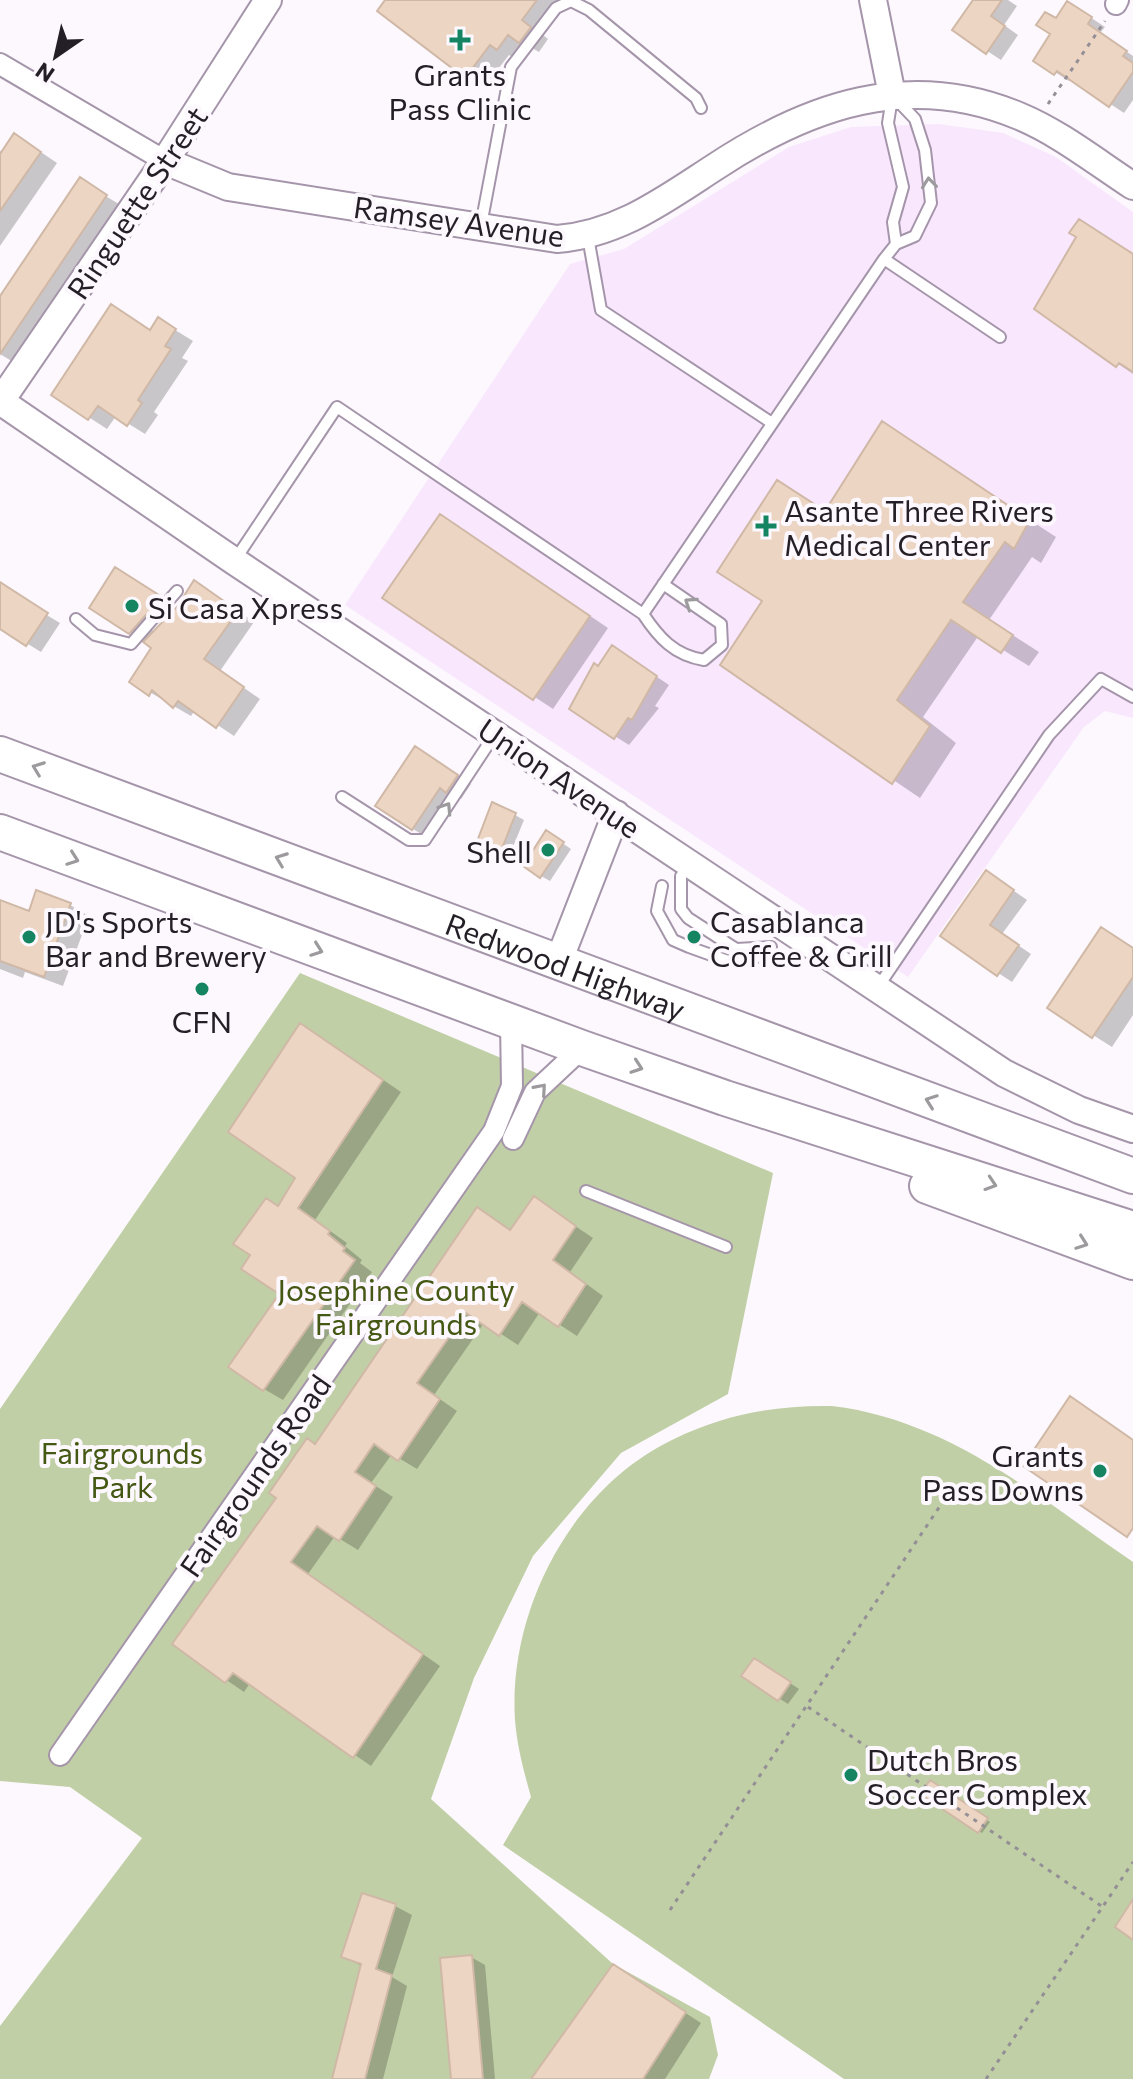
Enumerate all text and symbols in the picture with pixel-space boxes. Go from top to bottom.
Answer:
north arrow [16,16,96,96]
marker: Grants Pass Clinic [449,29,471,51]
place label: Grants Pass Clinic [388,55,532,126]
text: N [30,57,59,89]
street label: Ringuette Street [58,99,214,305]
one-way arrow [920,176,937,189]
street label: Ramsey Avenue [351,187,567,253]
place label: Asante Three Rivers Medical Center [784,491,1054,562]
marker: Asante Three Rivers Medical Center [755,515,777,537]
place label: Si Casa Xpress [148,588,343,625]
marker: Si Casa Xpress [123,597,141,615]
one-way arrow [685,598,699,613]
street label: Union Avenue [472,709,648,845]
one-way arrow [32,761,46,778]
one-way arrow [437,802,452,816]
place label: Shell [466,832,532,869]
marker: Shell [539,841,557,859]
one-way arrow [65,849,79,866]
one-way arrow [275,853,289,869]
place label: JD's Sports Bar and Brewery [45,902,267,973]
place label: Casablanca Coffee & Grill [710,902,893,973]
street label: Redwood Highway [441,903,691,1026]
marker: JD's Sports Bar and Brewery [20,928,38,946]
marker: Casablanca Coffee & Grill [685,928,703,946]
one-way arrow [309,940,323,957]
marker: CFN [193,980,211,998]
place label: CFN [172,1002,232,1039]
one-way arrow [630,1058,644,1074]
one-way arrow [531,1083,546,1098]
one-way arrow [925,1095,939,1111]
one-way arrow [983,1174,997,1190]
one-way arrow [1074,1234,1088,1250]
park label: Josephine County Fairgrounds [277,1270,515,1341]
street label: Fairgrounds Road [170,1367,338,1583]
park label: Fairgrounds Park [41,1433,203,1504]
place label: Grants Pass Downs [922,1436,1084,1507]
marker: Grants Pass Downs [1091,1462,1109,1480]
place label: Dutch Bros Soccer Complex [867,1740,1088,1811]
marker: Dutch Bros Soccer Complex [842,1766,860,1784]

